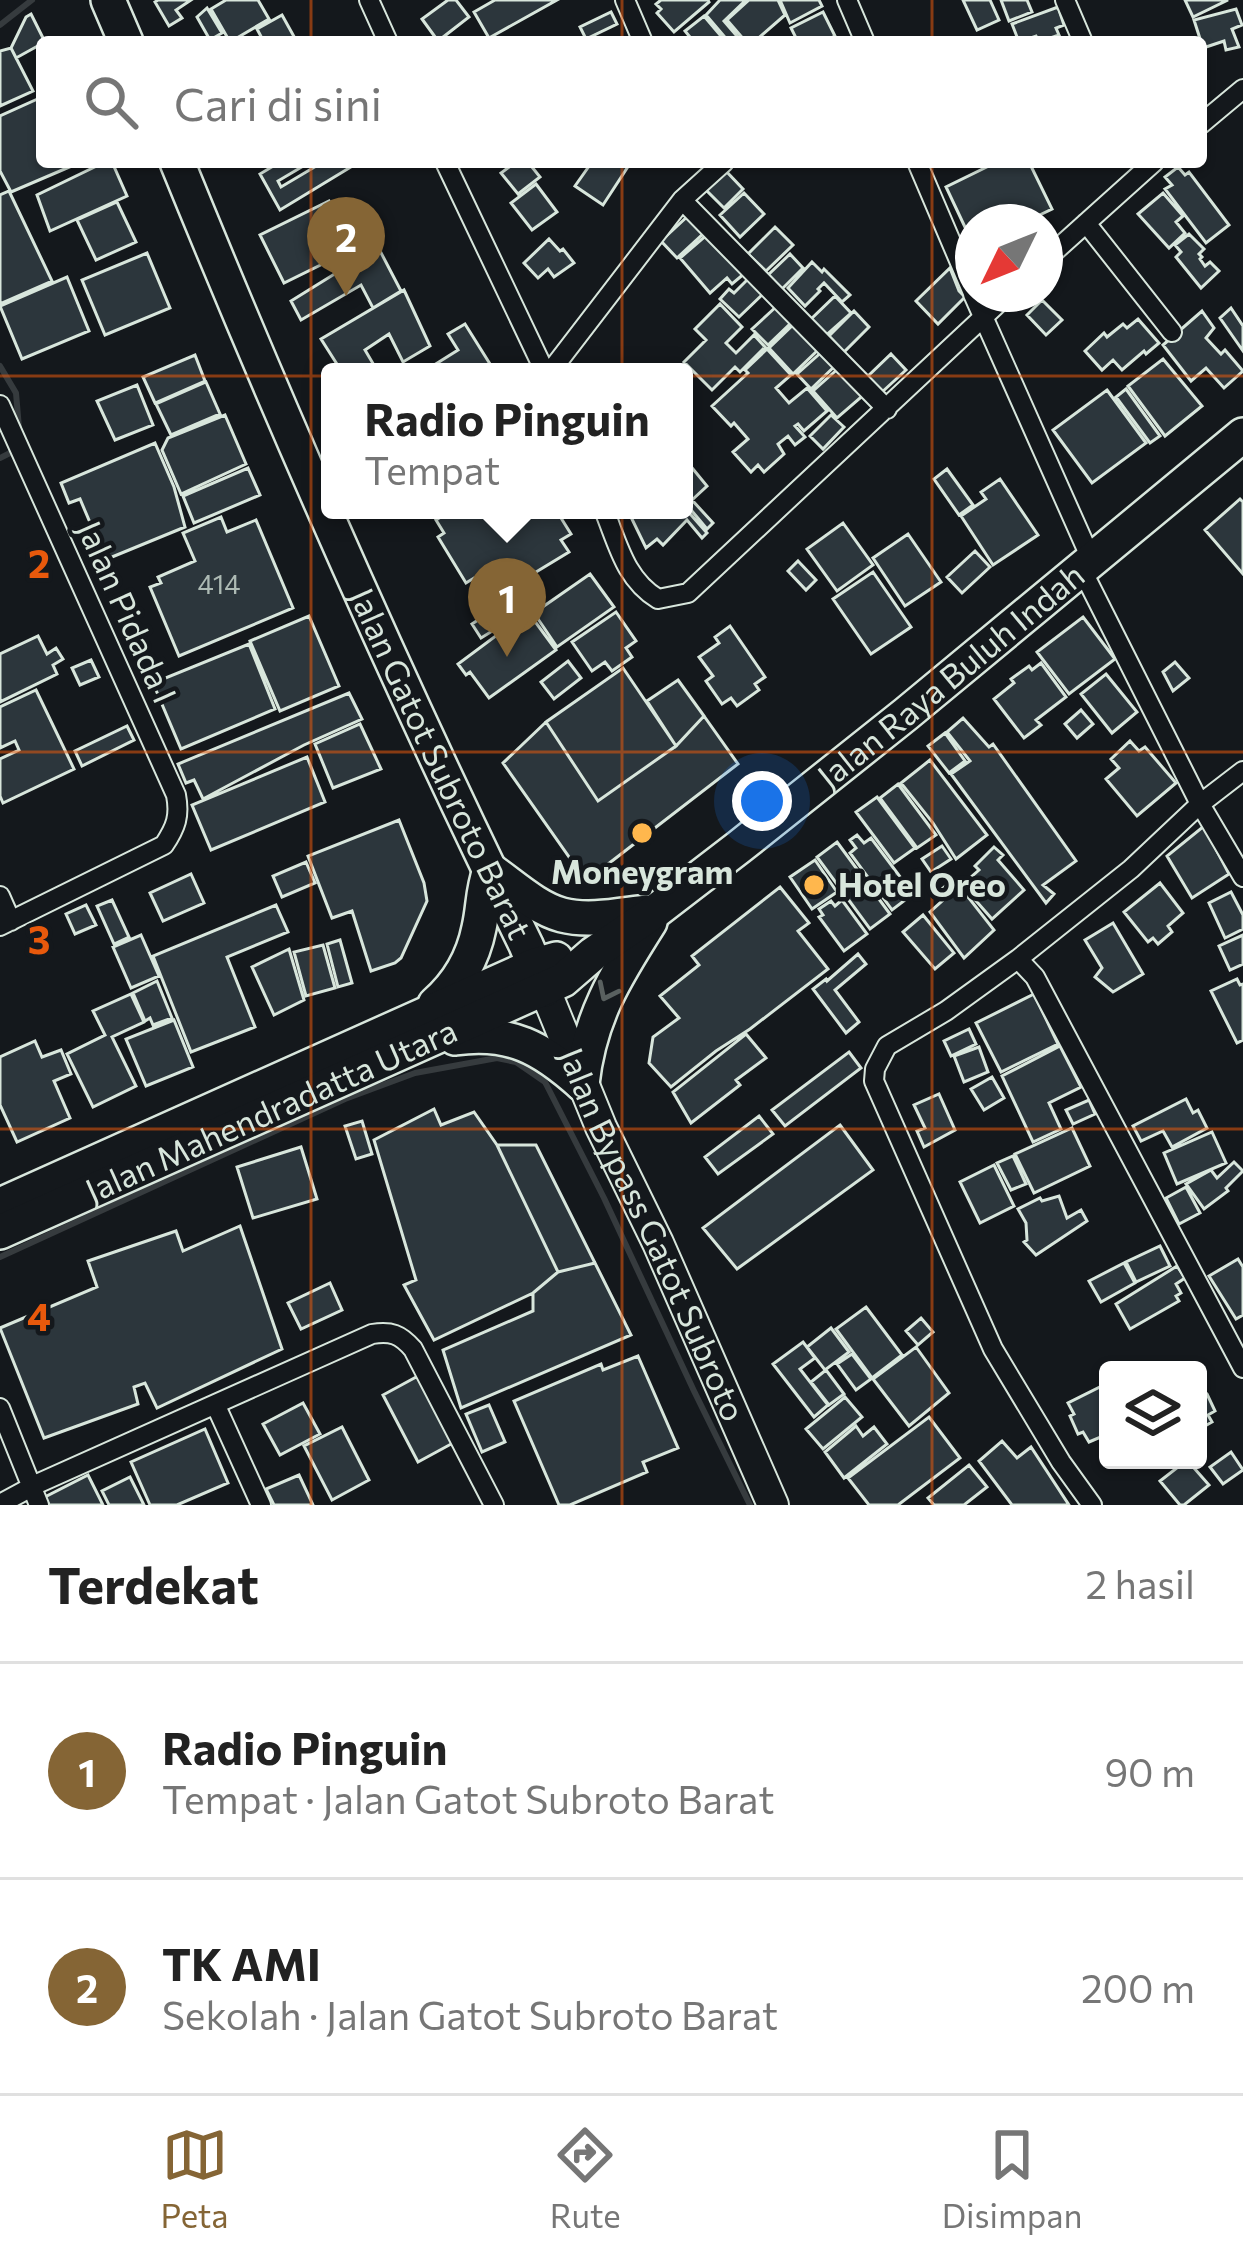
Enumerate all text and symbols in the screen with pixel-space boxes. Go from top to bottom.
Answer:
search box [36,36,1207,168]
icon: search [78,69,144,135]
text: Cari di sini [174,75,382,130]
pin: 2 [307,197,385,296]
north arrow [955,204,1063,312]
popup [321,363,693,519]
text: Radio Pinguin [364,390,650,445]
text: Tempat [364,445,500,493]
street label: Jalan Pidada I [70,514,187,709]
text: 2 [28,538,50,586]
street label: Jalan Raya Buluh Indah [808,554,1091,796]
pin: 1 [468,558,546,657]
house number: 414 [197,567,241,600]
street label: Jalan Gatot Subroto Barat [342,581,542,945]
your location [732,771,792,831]
marker: Moneygram [629,820,655,846]
place label: Moneygram [551,850,733,891]
place label: Hotel Oreo [838,863,1006,904]
marker: Hotel Oreo [801,872,827,898]
text: 3 [28,914,50,962]
one-way arrow [599,980,622,1002]
street label: Jalan Mahendradatta Utara [78,1008,463,1210]
street label: Jalan Bypass Gatot Subroto [552,1041,756,1427]
text: 4 [27,1291,51,1339]
map controls [1099,1361,1207,1469]
button: layers [1099,1361,1207,1469]
text: Terdekat [48,1552,259,1615]
text: 2 hasil [1085,1559,1195,1607]
text: Radio Pinguin [162,1719,448,1774]
text: 1 [78,1747,96,1795]
text: 90 m [1104,1747,1195,1795]
text: Tempat · Jalan Gatot Subroto Barat [162,1774,775,1822]
text: TK AMI [162,1935,321,1990]
text: 2 [76,1963,98,2011]
text: 200 m [1081,1963,1195,2011]
text: Sekolah · Jalan Gatot Subroto Barat [162,1990,778,2038]
tab: Peta [161,2122,229,2235]
tab: Rute [550,2122,621,2235]
tab: Disimpan [942,2122,1082,2235]

